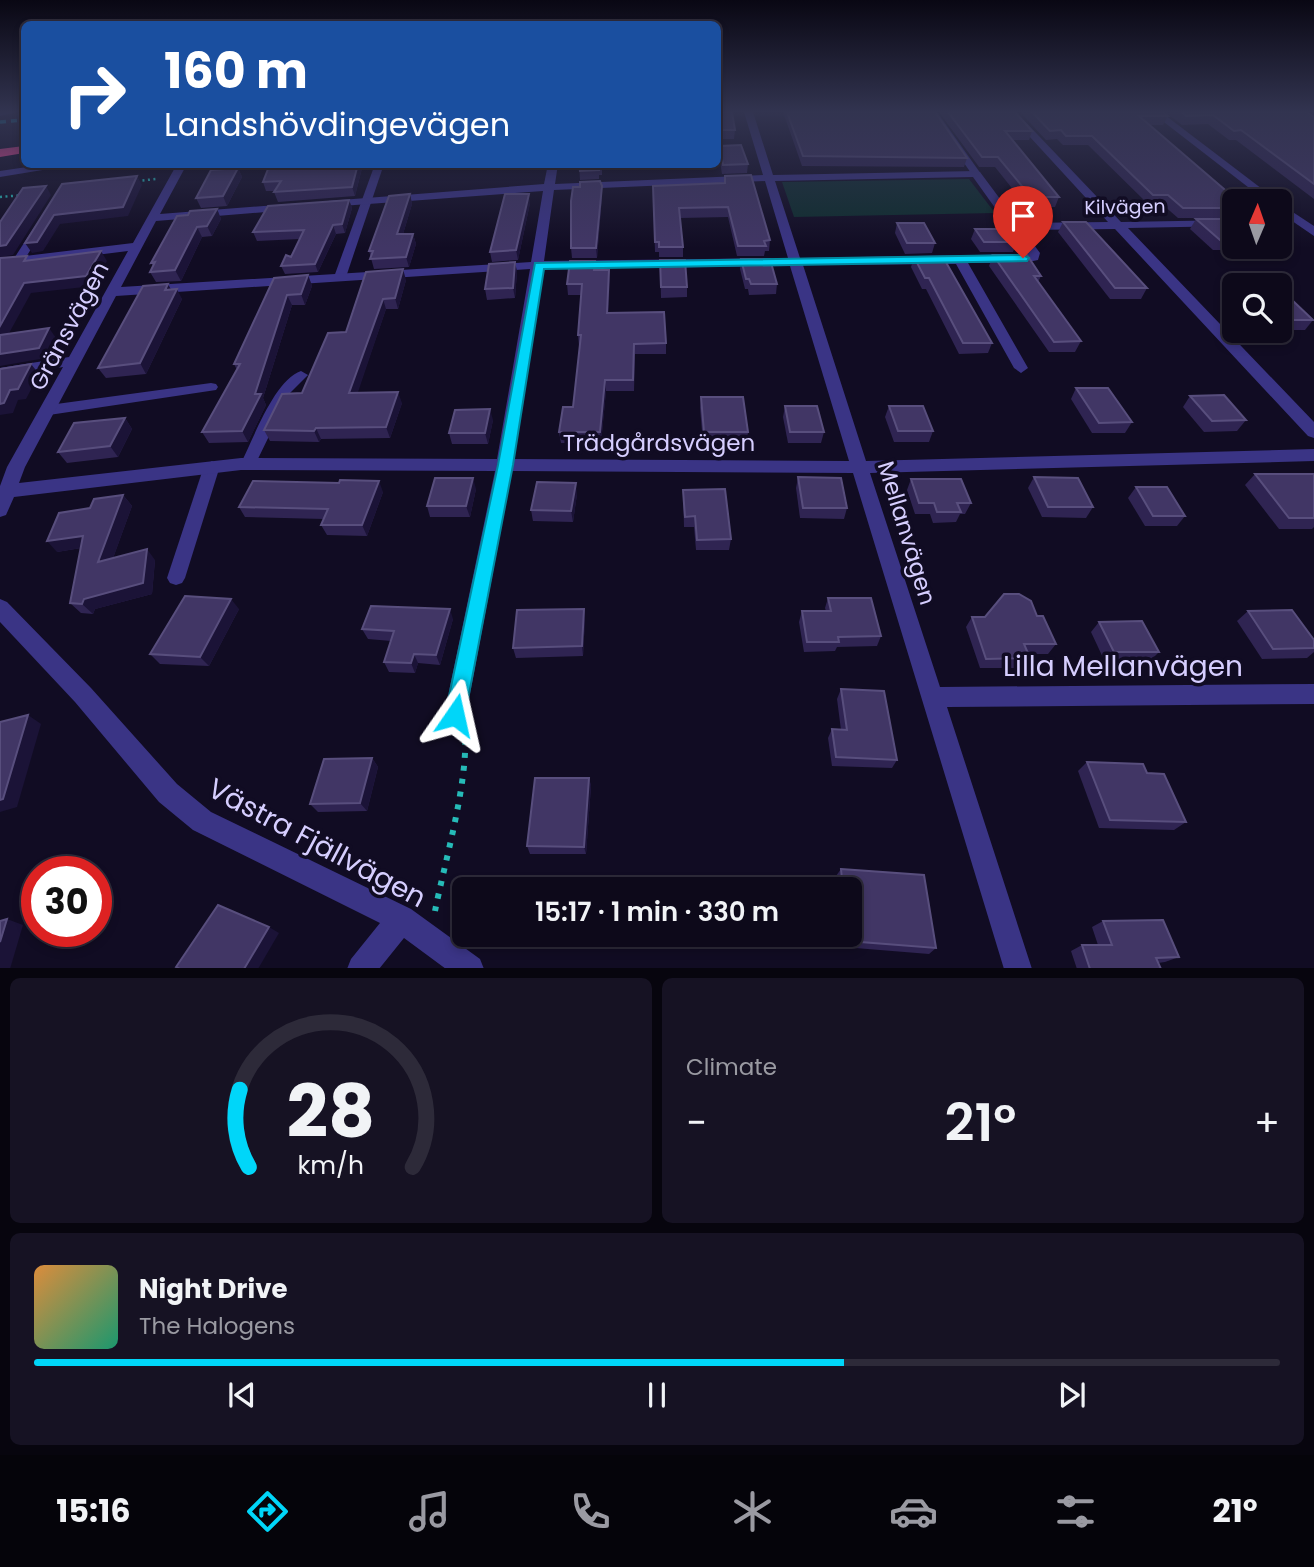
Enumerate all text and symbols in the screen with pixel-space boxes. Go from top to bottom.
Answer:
text: 160 m [164,37,308,105]
icon: right [49,49,140,140]
text: Landshövdingevägen [164,102,510,147]
pin [993,186,1053,258]
north arrow [1222,189,1292,259]
map controls [1222,189,1292,343]
street label: Kilvägen [1084,193,1166,221]
icon: arrive [1004,197,1042,235]
street label: Gränsvägen [22,256,116,396]
button: search [1222,273,1292,343]
street label: Trädgårdsvägen [563,427,755,459]
street label: Mellanvägen [870,457,944,609]
street label: Lilla Mellanvägen [1003,647,1243,686]
position arrow [418,678,492,752]
street label: Västra Fjällvägen [201,769,433,917]
speed limit sign: 30 [21,856,112,947]
text: 15:17 · 1 min · 330 m [535,894,779,930]
text: Climate [686,1051,777,1083]
text: 28 [287,1061,375,1162]
text: 21° [945,1086,1016,1159]
text: − [686,1096,707,1149]
text: + [1254,1096,1280,1149]
text: km/h [298,1147,364,1182]
text: Night Drive [139,1271,287,1307]
text: The Halogens [139,1310,295,1342]
icon: previous [223,1376,261,1414]
icon: pause [638,1376,676,1414]
icon: next [1053,1376,1091,1414]
icon: directions [243,1487,292,1536]
icon: music [405,1487,454,1536]
icon: phone [566,1487,615,1536]
icon: climate [728,1487,777,1536]
icon: car [889,1487,938,1536]
icon: filters [1051,1487,1100,1536]
text: 15:16 [56,1488,131,1533]
text: 21° [1213,1488,1258,1533]

